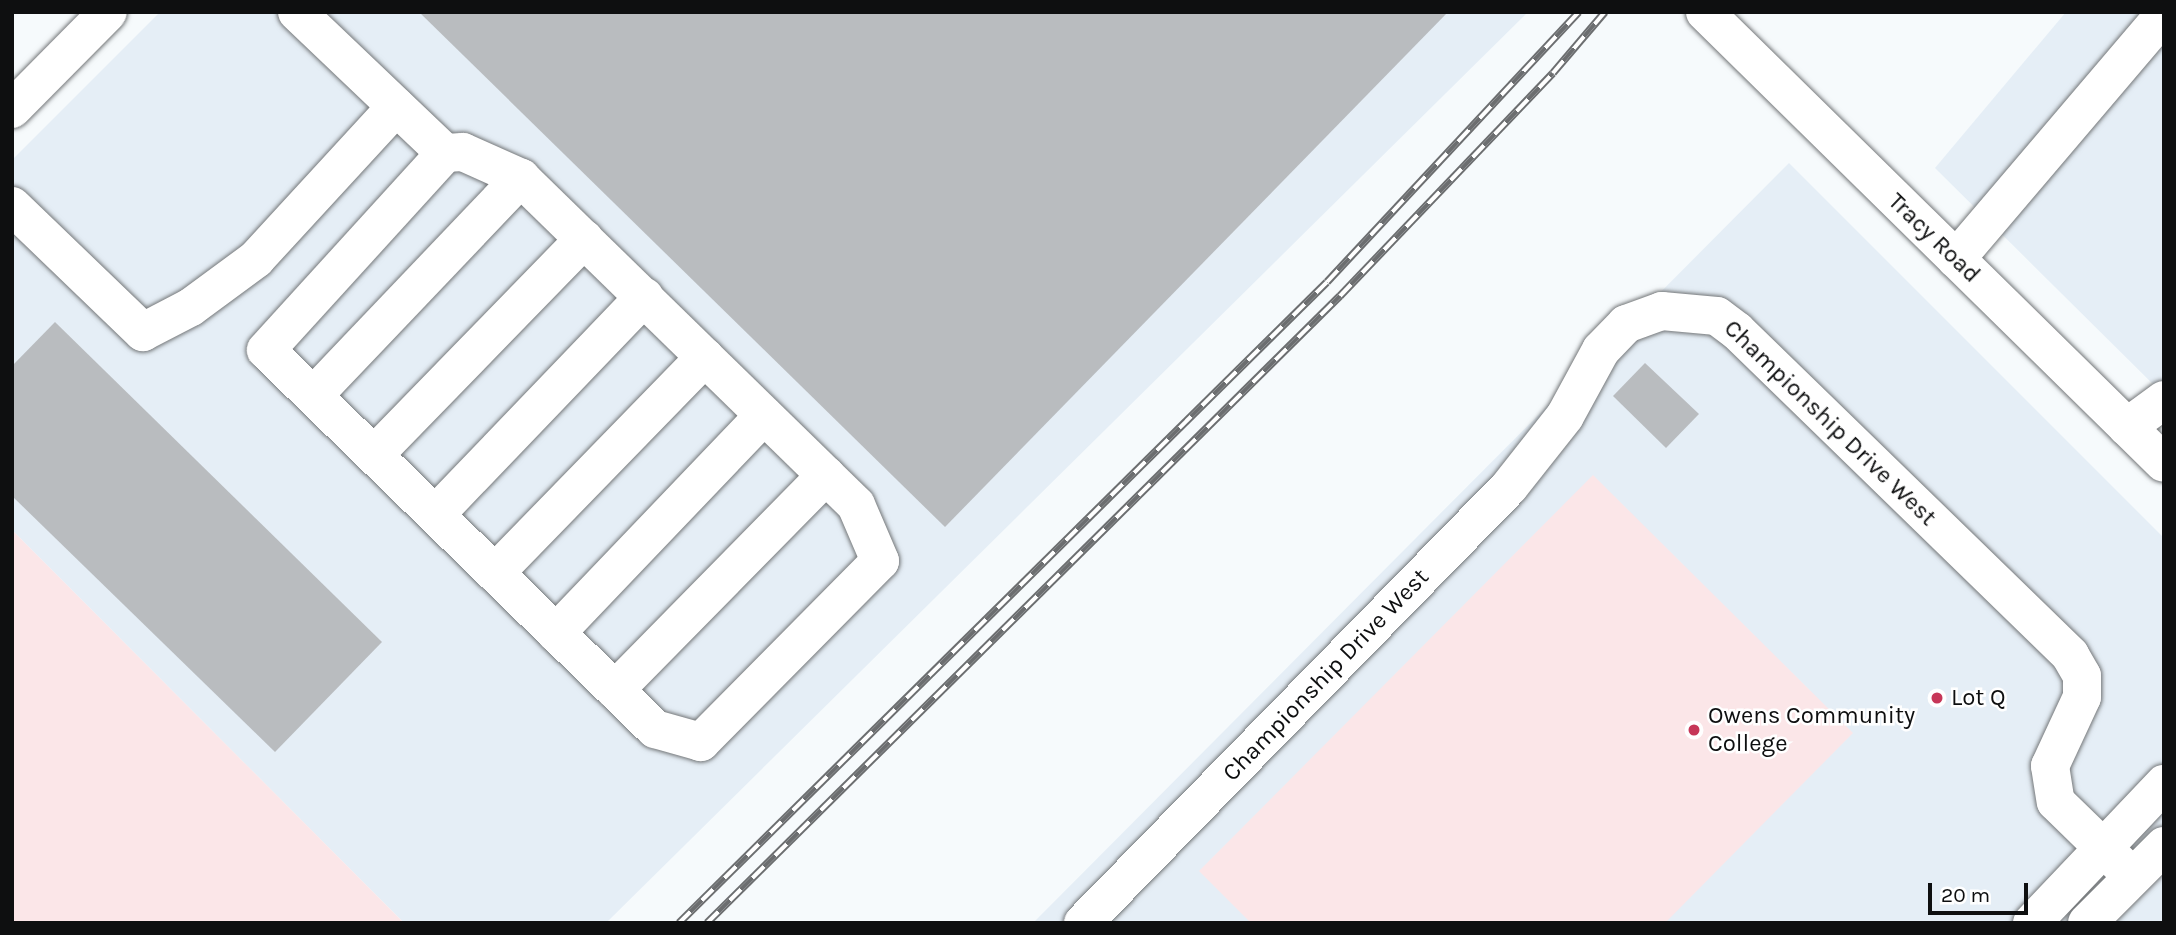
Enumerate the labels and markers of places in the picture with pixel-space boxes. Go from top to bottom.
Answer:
place label: Lot Q [1951,684,2006,712]
marker: Lot Q [1929,690,1945,706]
place label: Owens Community College [1708,702,1915,758]
marker: Owens Community College [1686,722,1702,738]

